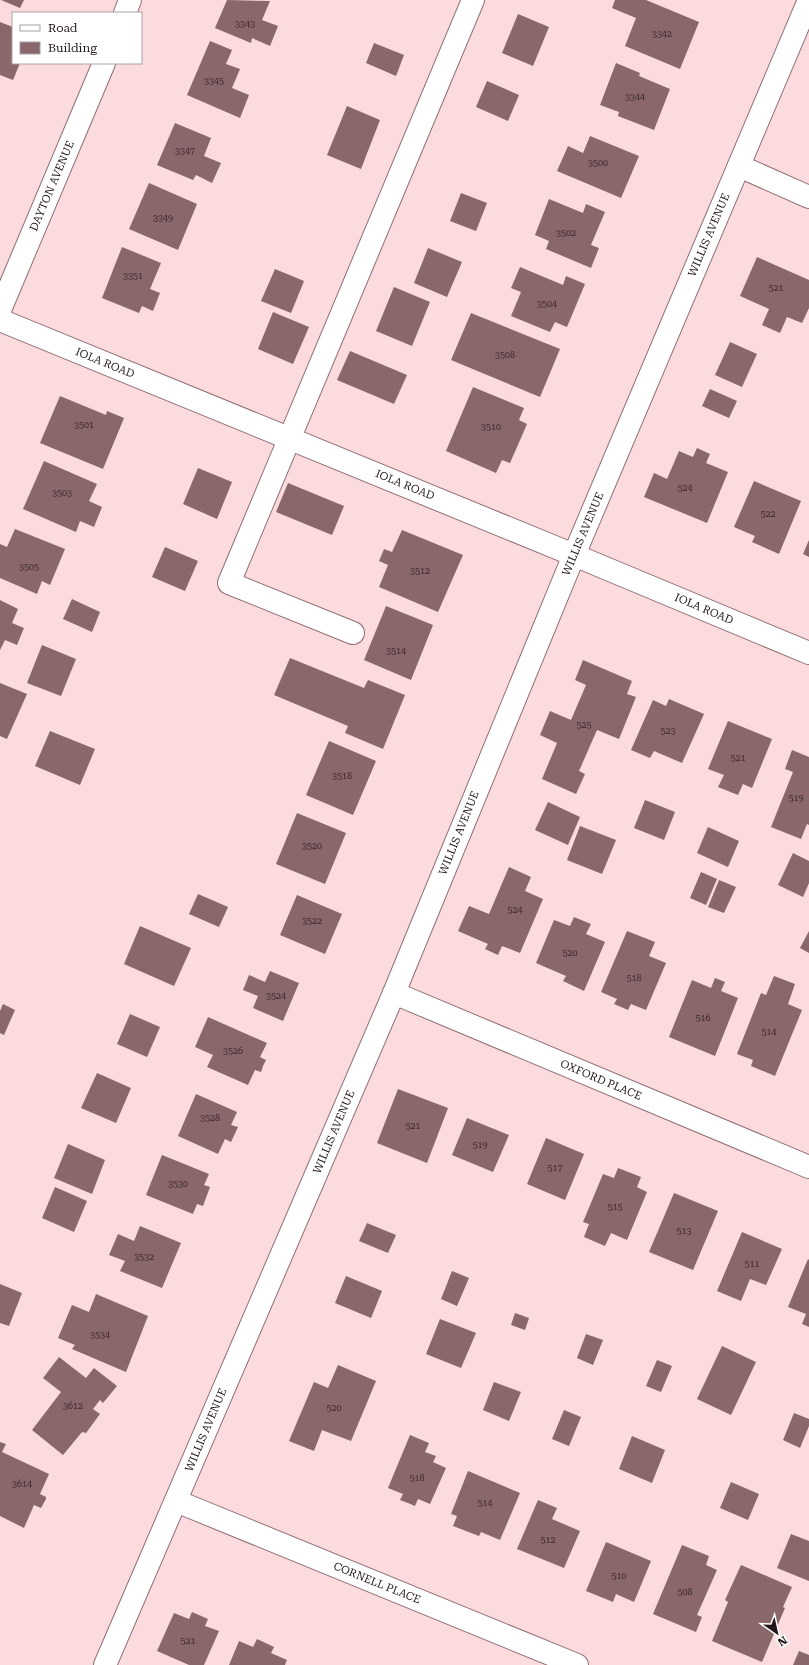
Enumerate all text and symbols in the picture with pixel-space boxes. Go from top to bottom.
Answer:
legend [12,12,142,64]
house number: 3343 [235,19,255,29]
text: Road [48,21,78,35]
house number: 3342 [652,29,672,39]
text: Building [48,41,97,55]
house number: 3345 [204,76,224,86]
house number: 3344 [625,92,645,102]
street label: DAYTON AVENUE [27,139,77,233]
house number: 3347 [175,146,195,156]
house number: 3500 [588,158,608,168]
street label: WILLIS AVENUE [686,191,732,279]
house number: 3349 [153,213,173,223]
house number: 3502 [556,228,576,238]
house number: 3351 [123,271,143,281]
house number: 521 [768,283,784,293]
house number: 3504 [537,299,557,309]
street label: IOLA ROAD [74,345,136,381]
house number: 3508 [495,350,515,360]
house number: 3501 [74,420,94,430]
house number: 3510 [481,422,501,432]
street label: IOLA ROAD [374,467,436,503]
house number: 524 [677,483,693,493]
house number: 3503 [52,488,72,498]
street label: WILLIS AVENUE [560,490,606,578]
house number: 522 [760,509,776,519]
house number: 3505 [19,562,39,572]
house number: 3512 [410,566,430,576]
street label: IOLA ROAD [673,591,735,627]
house number: 3514 [386,646,406,656]
house number: 525 [576,720,592,730]
house number: 523 [660,726,676,736]
house number: 521 [730,753,746,763]
house number: 3518 [332,771,352,781]
street label: WILLIS AVENUE [436,789,482,877]
house number: 519 [788,793,804,803]
house number: 3520 [302,841,322,851]
house number: 524 [507,905,523,915]
house number: 3522 [302,916,322,926]
house number: 520 [562,948,578,958]
house number: 518 [626,973,642,983]
house number: 3524 [266,991,286,1001]
house number: 516 [695,1013,711,1023]
house number: 514 [761,1027,777,1037]
house number: 3526 [223,1046,243,1056]
street label: OXFORD PLACE [558,1057,644,1103]
street label: WILLIS AVENUE [311,1088,357,1176]
house number: 3528 [200,1113,220,1123]
house number: 521 [405,1121,421,1131]
house number: 519 [472,1140,488,1150]
house number: 517 [547,1163,563,1173]
house number: 3530 [168,1179,188,1189]
house number: 515 [607,1202,623,1212]
house number: 513 [676,1226,692,1236]
house number: 3532 [134,1252,154,1262]
house number: 511 [744,1259,760,1269]
house number: 3534 [90,1330,110,1340]
street label: WILLIS AVENUE [183,1386,229,1474]
house number: 3612 [63,1401,83,1411]
house number: 520 [326,1403,342,1413]
house number: 518 [409,1473,425,1483]
house number: 3614 [12,1479,32,1489]
house number: 514 [477,1498,493,1508]
house number: 512 [540,1535,556,1545]
street label: CORNELL PLACE [332,1560,422,1606]
house number: 510 [611,1571,627,1581]
house number: 508 [677,1587,693,1597]
north arrow [757,1613,797,1653]
text: N [775,1633,789,1649]
house number: 521 [180,1636,196,1646]

